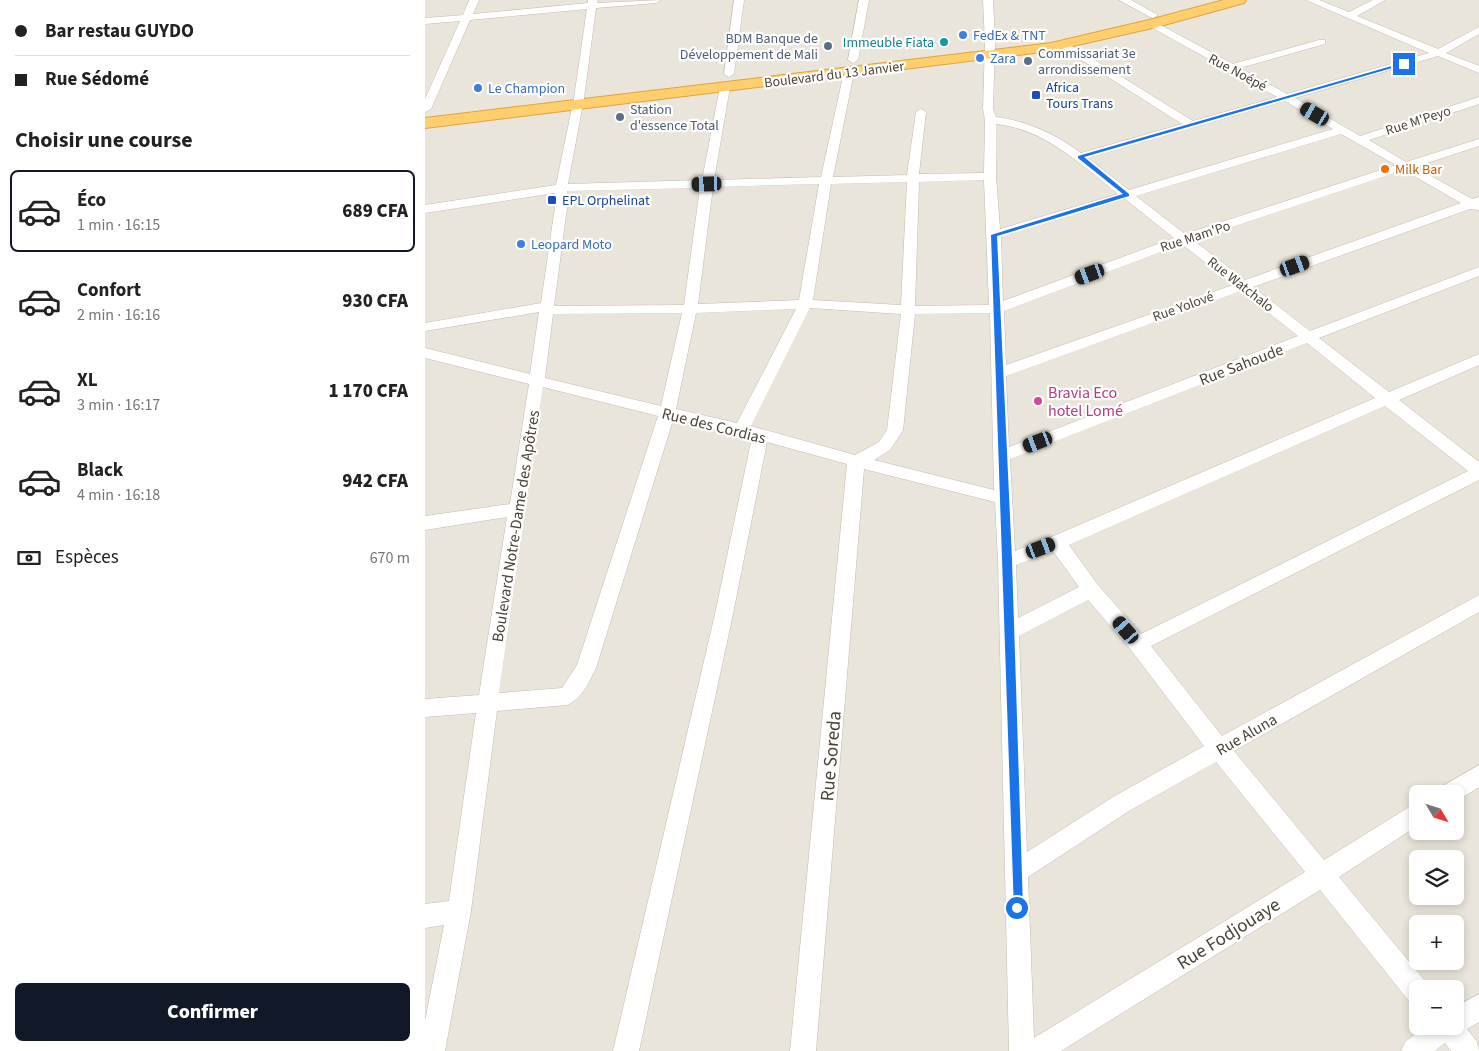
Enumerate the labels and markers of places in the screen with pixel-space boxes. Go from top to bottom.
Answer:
place label: FedEx & TNT [973,26,1046,46]
place label: BDM Banque de Développement de Mali [680,29,818,65]
marker: FedEx & TNT [957,29,969,41]
place label: Immeuble Fiata [843,33,934,53]
marker: Immeuble Fiata [938,36,950,48]
marker: BDM Banque de Développement de Mali [822,40,834,52]
place label: Commissariat 3e arrondissement [1038,44,1136,80]
place label: Zara [990,49,1016,69]
marker: Zara [974,52,986,64]
marker: Commissariat 3e arrondissement [1022,55,1034,67]
place label: Africa Tours Trans [1046,78,1113,114]
place label: Le Champion [488,79,565,99]
marker: Le Champion [472,82,484,94]
marker: Africa Tours Trans [1030,89,1042,101]
place label: Station d'essence Total [630,100,719,136]
marker: Station d'essence Total [614,111,626,123]
place label: Milk Bar [1395,160,1442,180]
marker: Milk Bar [1379,163,1391,175]
place label: EPL Orphelinat [562,191,650,211]
marker: EPL Orphelinat [546,194,558,206]
place label: Leopard Moto [531,235,612,255]
marker: Leopard Moto [515,238,527,250]
place label: Bravia Eco hotel Lomé [1048,382,1123,422]
marker: Bravia Eco hotel Lomé [1032,395,1044,407]

